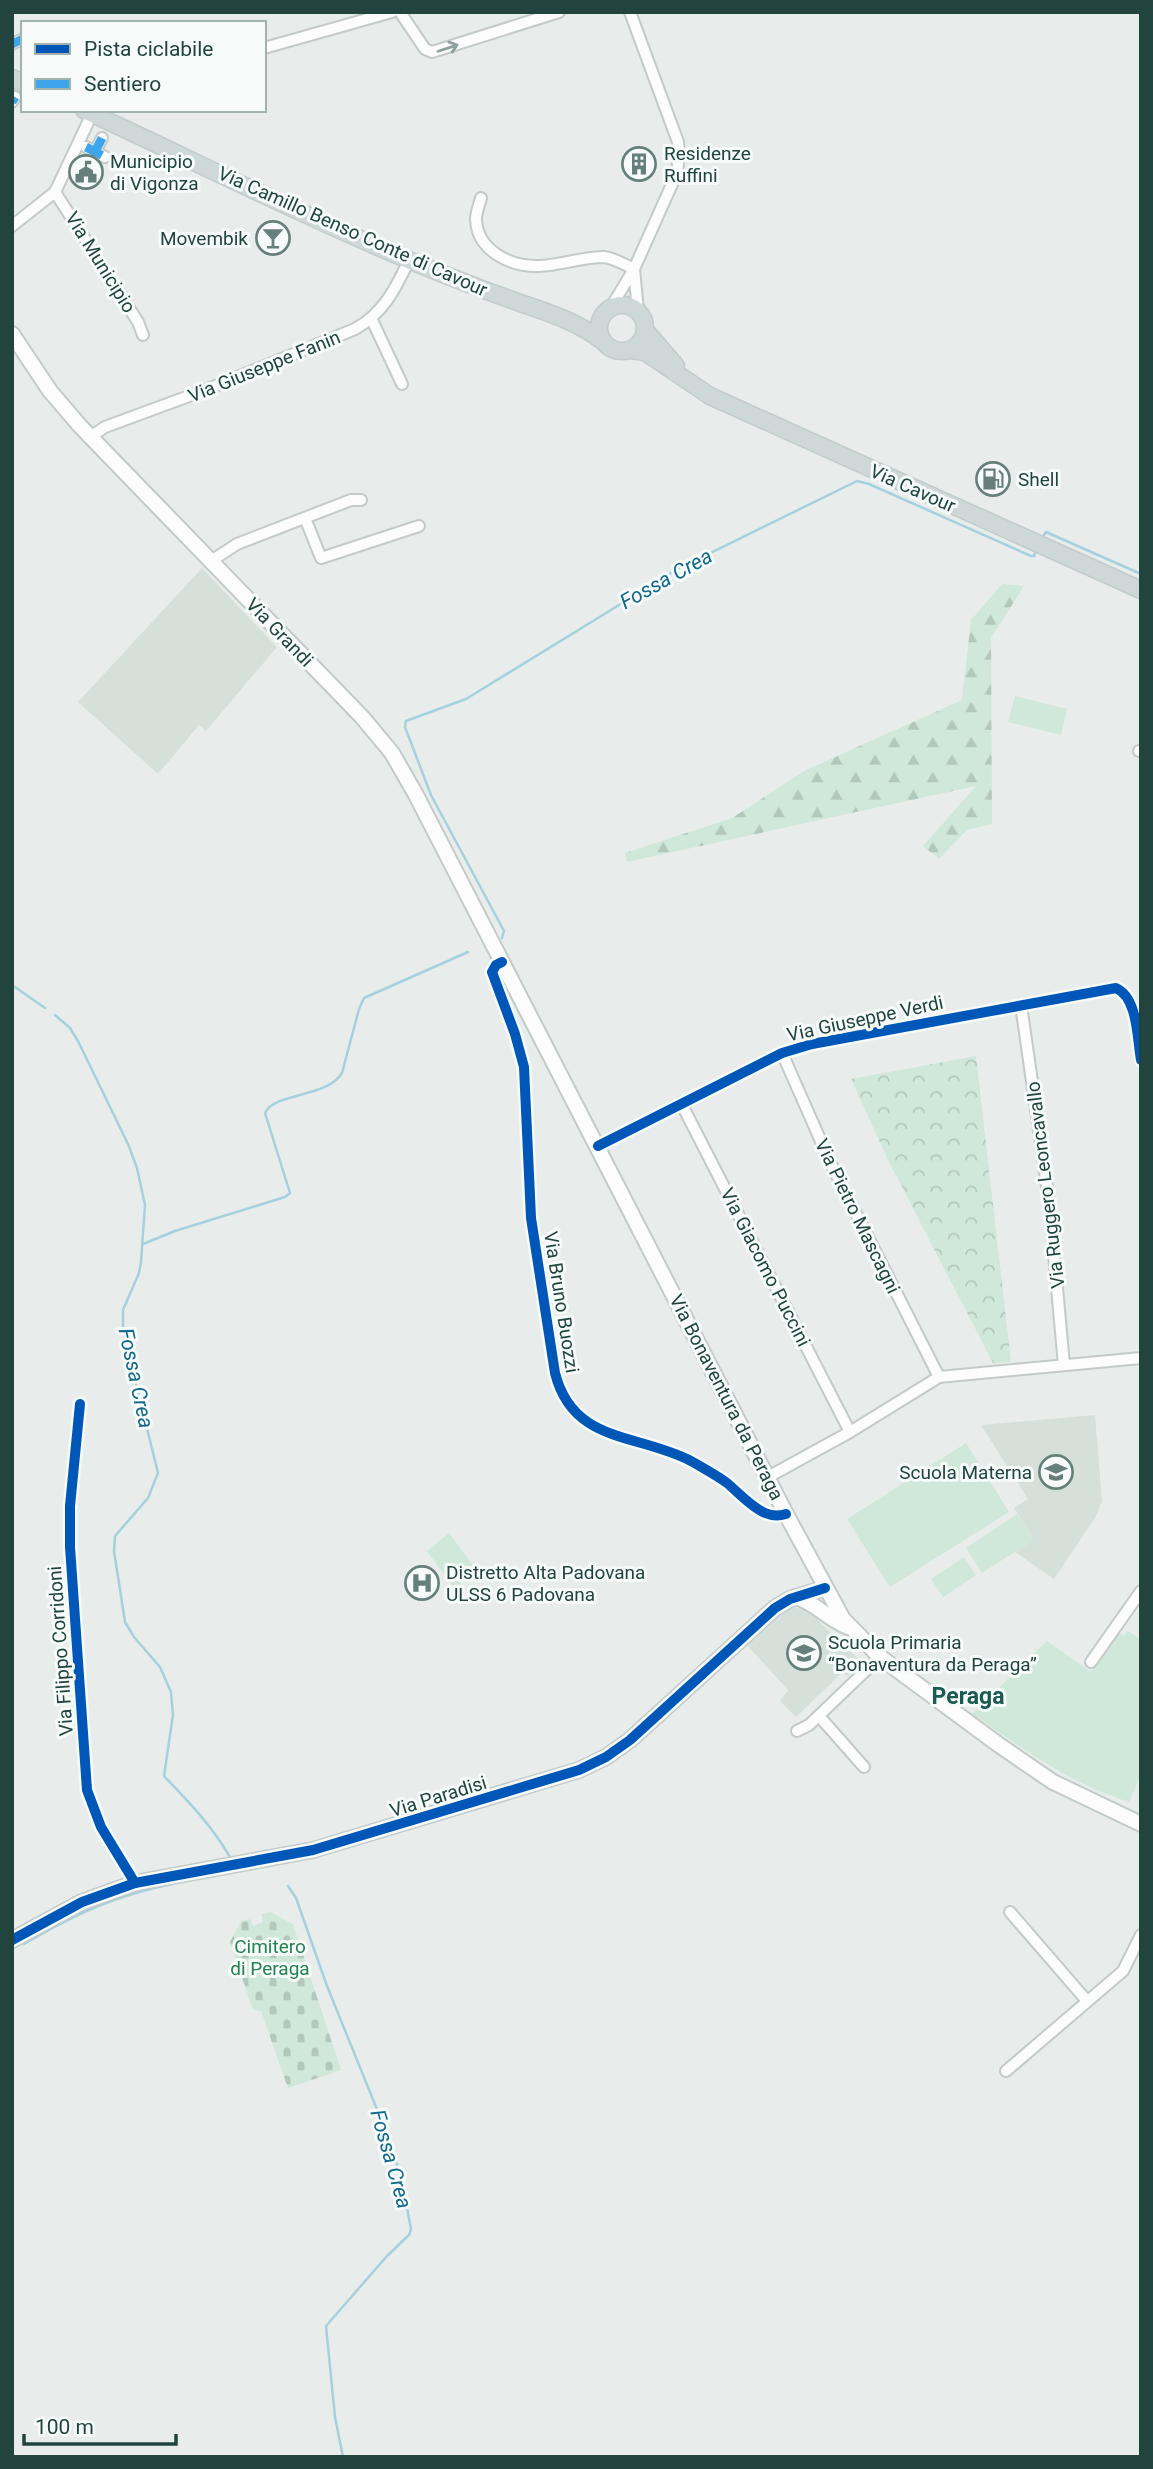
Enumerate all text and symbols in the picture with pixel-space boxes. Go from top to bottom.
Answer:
legend [21,21,266,112]
text: Pista ciclabile [84,37,213,61]
one-way arrow [436,40,458,53]
text: Sentiero [84,72,161,96]
place label: Residenze Ruffini [664,142,751,187]
building icon: Residenze Ruffini [620,145,658,183]
place label: Municipio di Vigonza [110,150,199,195]
public building icon: Municipio di Vigonza [67,153,105,191]
street label: Via Camillo Benso Conte di Cavour [215,161,492,302]
street label: Via Municipio [60,208,141,317]
bar icon: Movembik [254,219,292,257]
place label: Movembik [160,227,248,250]
street label: Via Giuseppe Fanin [185,325,344,407]
street label: Via Cavour [866,459,960,518]
fuel station icon: Shell [974,460,1012,498]
place label: Shell [1018,468,1059,491]
water label: Fossa Crea [616,544,716,614]
street label: Via Grandi [241,593,318,672]
street label: Via Giuseppe Verdi [785,991,945,1046]
street label: Via Ruggero Leoncavallo [1021,1080,1070,1290]
street label: Via Pietro Mascagni [810,1135,905,1297]
street label: Via Giacomo Puccini [716,1184,815,1350]
street label: Via Bruno Buozzi [539,1230,584,1375]
street label: Via Bonaventura da Peraga [665,1291,788,1504]
water label: Fossa Crea [114,1326,158,1430]
school or university icon: Scuola Materna [1037,1453,1075,1491]
place label: Scuola Materna [899,1461,1032,1484]
place label: Distretto Alta Padovana ULSS 6 Padovana [446,1561,645,1606]
hospital icon: Distretto Alta Padovana ULSS 6 Padovana [403,1564,441,1602]
street label: Via Filippo Corridoni [43,1565,78,1737]
place label: Scuola Primaria “Bonaventura da Peraga” [828,1631,1037,1676]
school or university icon: Scuola Primaria “Bonaventura da Peraga” [785,1634,823,1672]
district label: Peraga [932,1683,1004,1710]
street label: Via Paradisi [387,1771,489,1822]
park label: Cimitero di Peraga [230,1935,310,1980]
water label: Fossa Crea [365,2107,417,2211]
scale bar [24,2402,177,2446]
text: 100 m [35,2415,94,2439]

